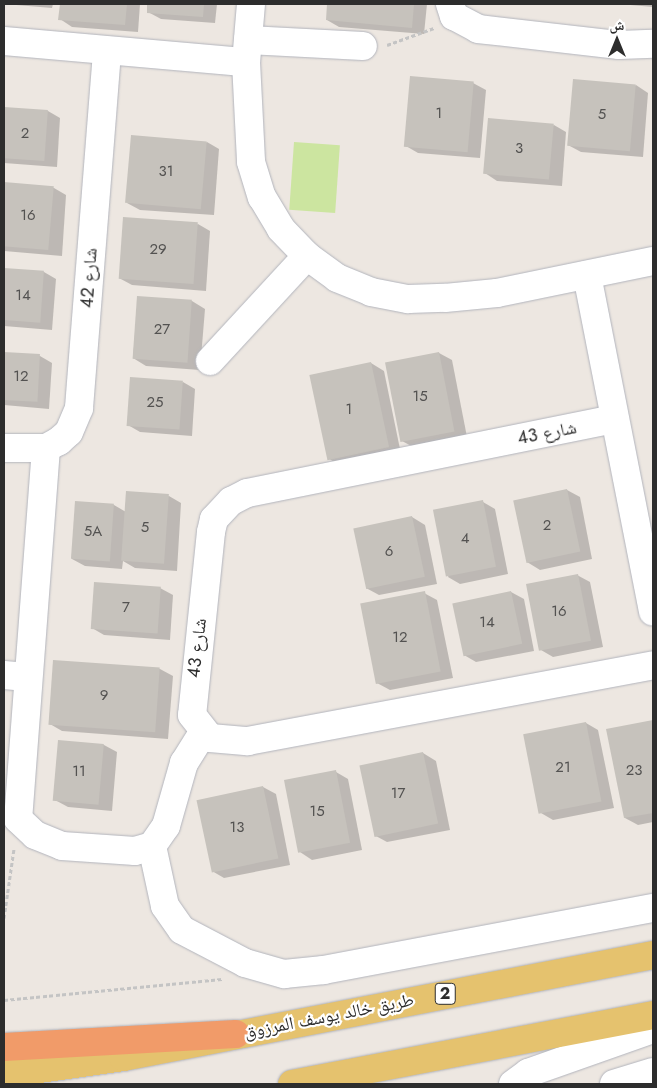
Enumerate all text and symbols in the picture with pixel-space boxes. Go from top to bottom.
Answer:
north arrow [592,15,642,65]
text: ش [610,15,624,35]
house number: 1 [436,105,442,123]
house number: 5 [598,106,606,124]
house number: 2 [21,125,29,143]
house number: 3 [515,140,523,158]
house number: 31 [159,163,173,181]
house number: 16 [20,207,36,225]
house number: 29 [149,241,167,259]
street label: شارع 42 [76,247,102,309]
house number: 14 [15,287,31,305]
house number: 27 [154,321,170,339]
house number: 12 [13,368,29,386]
house number: 15 [412,388,428,406]
house number: 25 [147,394,163,412]
house number: 1 [346,401,352,419]
street label: شارع 43 [516,417,578,449]
house number: 2 [543,517,551,535]
house number: 5 [141,519,149,537]
house number: 5A [84,523,102,541]
house number: 4 [461,530,469,548]
house number: 6 [385,543,393,561]
house number: 7 [122,599,130,617]
house number: 16 [551,603,567,621]
house number: 14 [479,614,495,632]
street label: شارع 43 [183,617,211,679]
house number: 12 [392,629,408,647]
house number: 9 [100,687,108,705]
house number: 21 [555,759,571,777]
house number: 23 [626,762,642,780]
house number: 11 [72,763,86,781]
house number: 17 [391,785,405,803]
house number: 15 [309,803,325,821]
house number: 13 [230,819,244,837]
road number: 2 [434,981,456,1008]
street label: طريق خالد يوسف المرزوق [242,989,416,1043]

